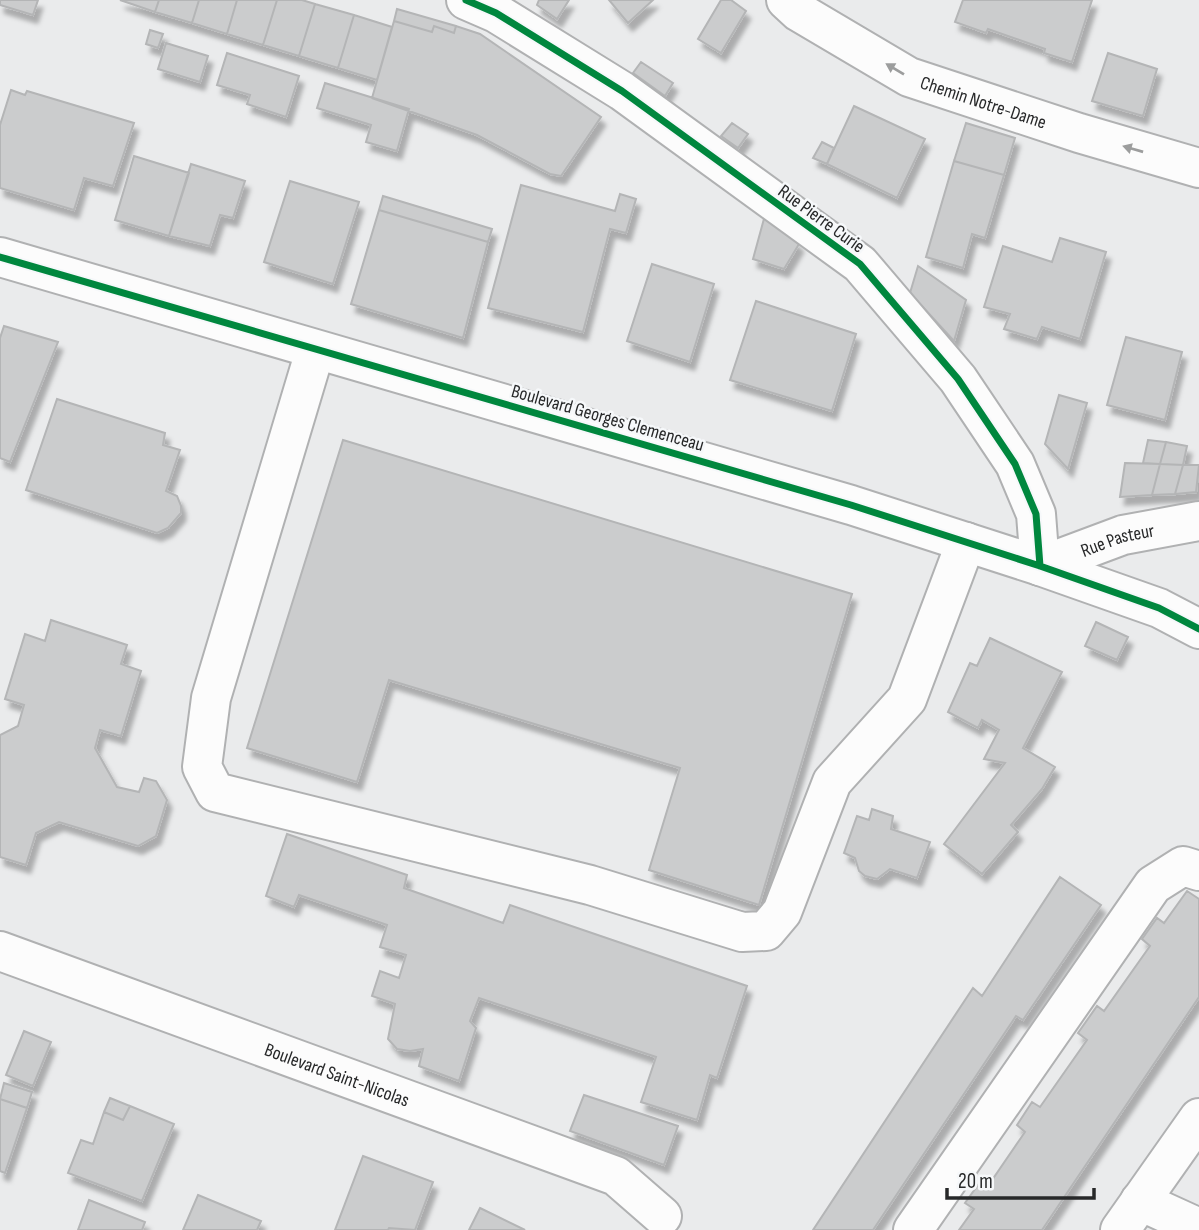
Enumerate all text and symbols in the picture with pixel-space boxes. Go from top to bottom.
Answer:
one-way arrow [885,63,905,75]
street label: Chemin Notre-Dame [917,72,1049,134]
one-way arrow [1123,143,1144,153]
street label: Rue Pierre Curie [773,180,869,258]
street label: Boulevard Georges Clemenceau [509,380,707,457]
street label: Rue Pasteur [1078,519,1157,563]
street label: Boulevard Saint-Nicolas [261,1039,412,1113]
scale bar [947,1156,1094,1200]
text: 20 m [958,1169,993,1194]

